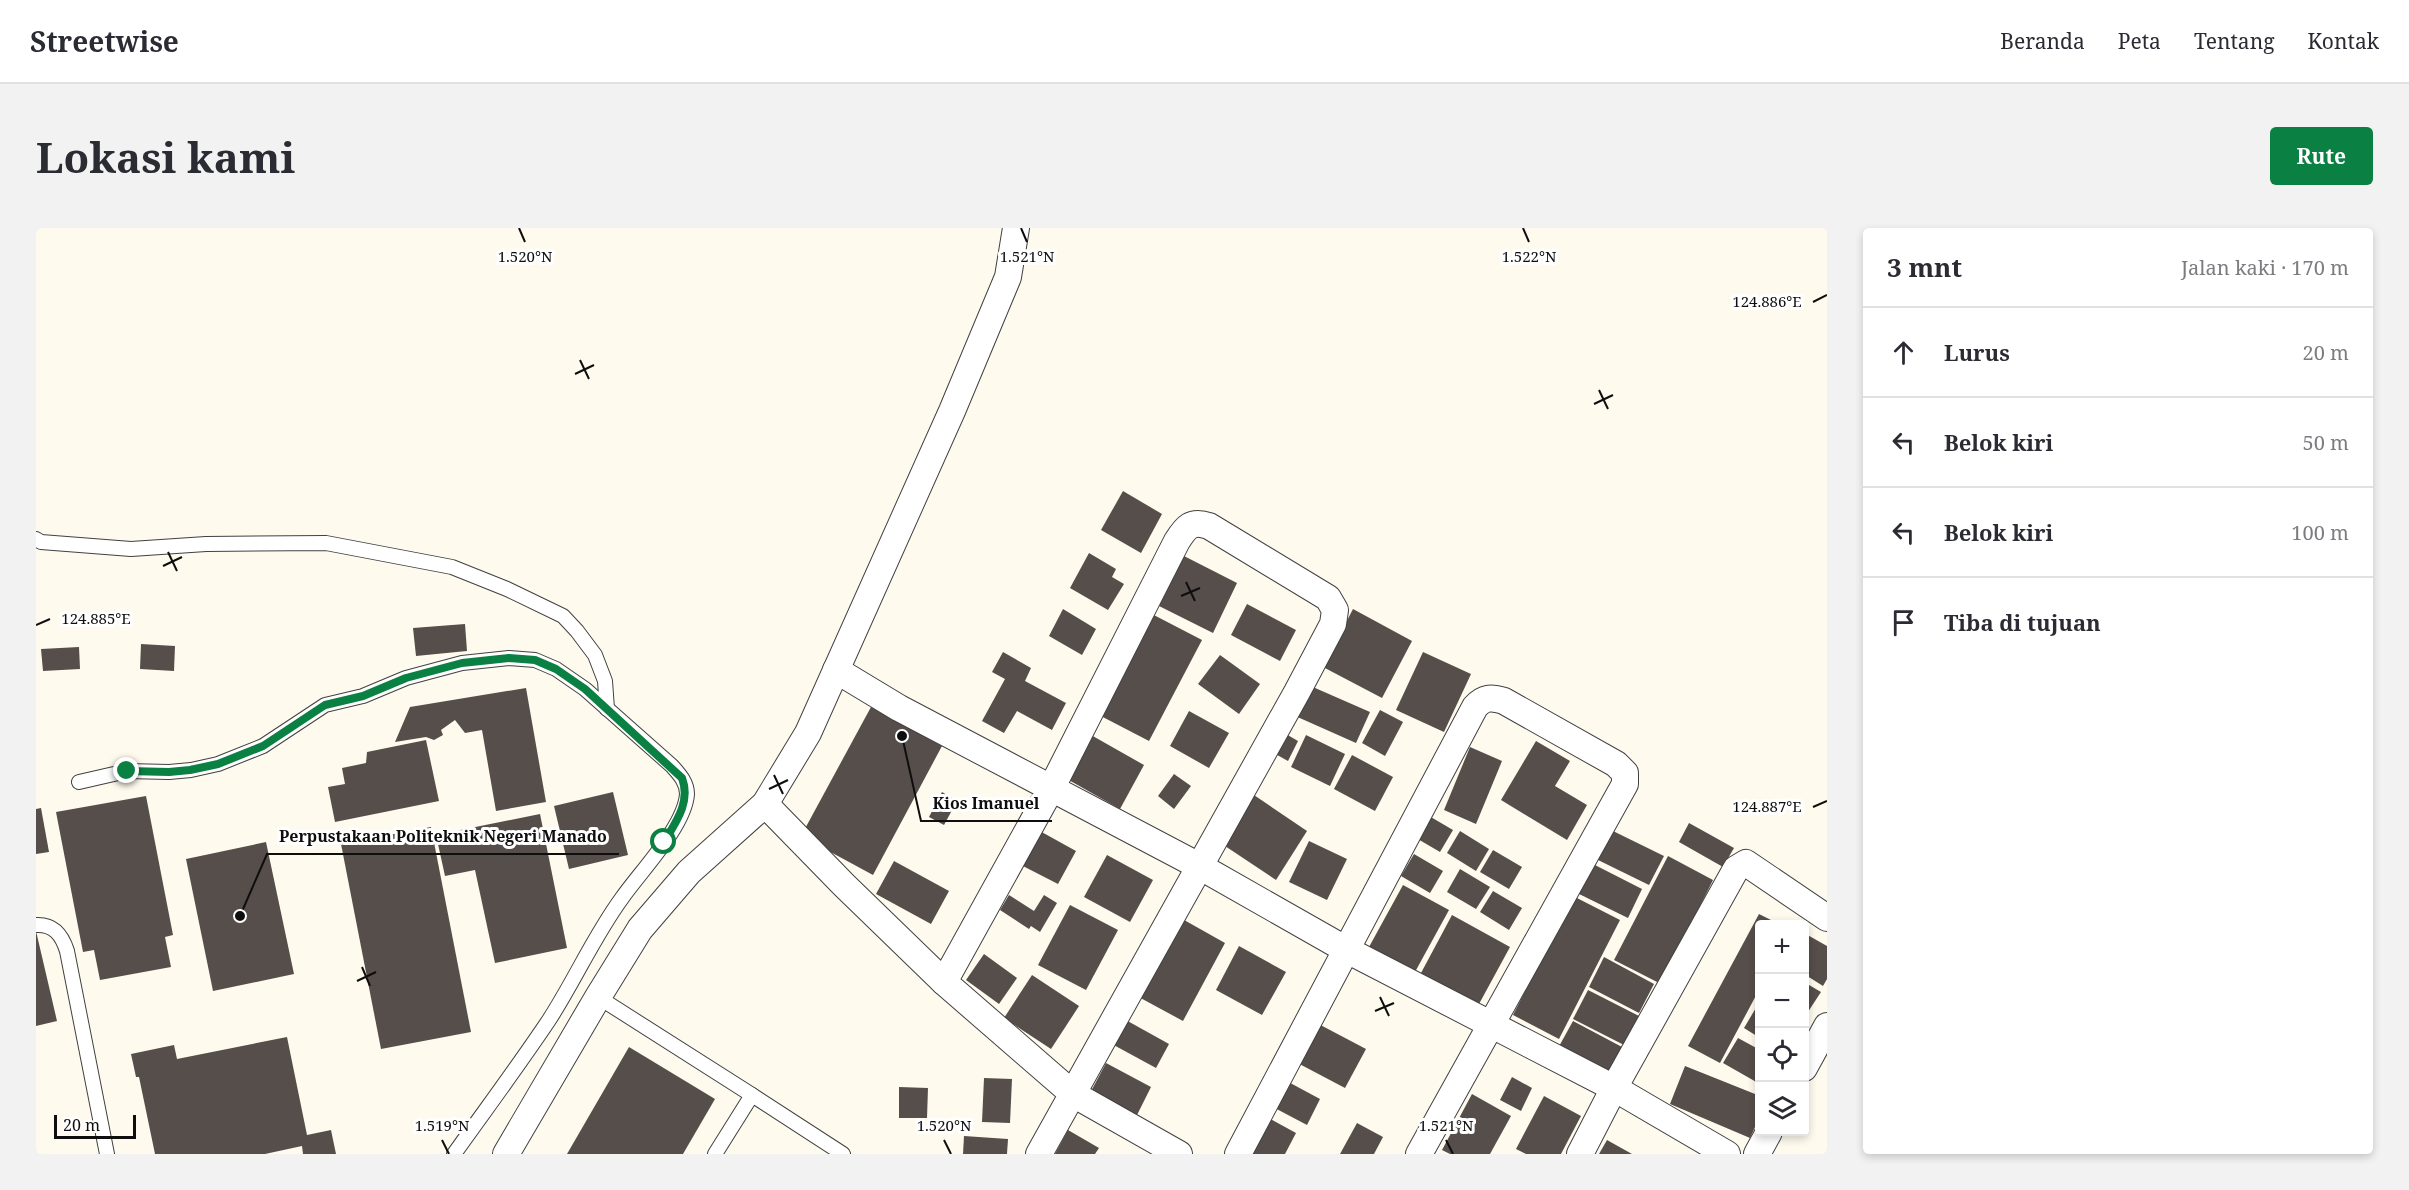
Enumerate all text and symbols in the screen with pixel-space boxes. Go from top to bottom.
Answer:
text: Streetwise [30,22,179,60]
text: Beranda [2000,27,2085,55]
text: Peta [2118,27,2161,55]
text: Tentang [2194,27,2275,55]
text: Kontak [2308,27,2379,55]
button: Rute [2270,127,2373,185]
text: Lokasi kami [36,128,295,185]
text: 1.520°N [498,246,553,266]
text: 1.521°N [1000,246,1055,266]
text: 1.522°N [1502,246,1557,266]
text: 3 mnt [1887,249,1962,285]
text: Jalan kaki · 170 m [2181,254,2349,281]
text: 124.886°E [1732,291,1802,311]
icon: ahead [1887,336,1920,369]
text: Lurus [1944,337,2010,367]
text: 20 m [2303,339,2349,366]
icon: left [1887,426,1920,459]
text: Belok kiri [1944,427,2053,457]
text: 50 m [2303,429,2349,456]
icon: left [1887,516,1920,549]
text: Belok kiri [1944,517,2053,547]
text: 100 m [2291,519,2349,546]
icon: arrive [1887,606,1920,639]
text: Tiba di tujuan [1944,607,2101,637]
text: 124.885°E [61,608,131,628]
route end [113,757,139,783]
callout: Kios Imanuel [921,787,1052,821]
text: Kios Imanuel [933,792,1040,814]
text: 124.887°E [1732,796,1802,816]
callout: Perpustakaan Politeknik Negeri Manado [267,820,619,854]
text: Perpustakaan Politeknik Negeri Manado [279,825,607,847]
route start [650,828,676,854]
map controls [1755,920,1809,1136]
button: + [1755,920,1809,974]
button: − [1755,974,1809,1028]
button: locate [1755,1028,1809,1082]
button: layers [1755,1082,1809,1136]
scale bar [54,1112,136,1140]
text: 20 m [63,1114,100,1136]
text: 1.519°N [415,1115,470,1135]
text: 1.520°N [917,1115,972,1135]
text: 1.521°N [1419,1115,1474,1135]

